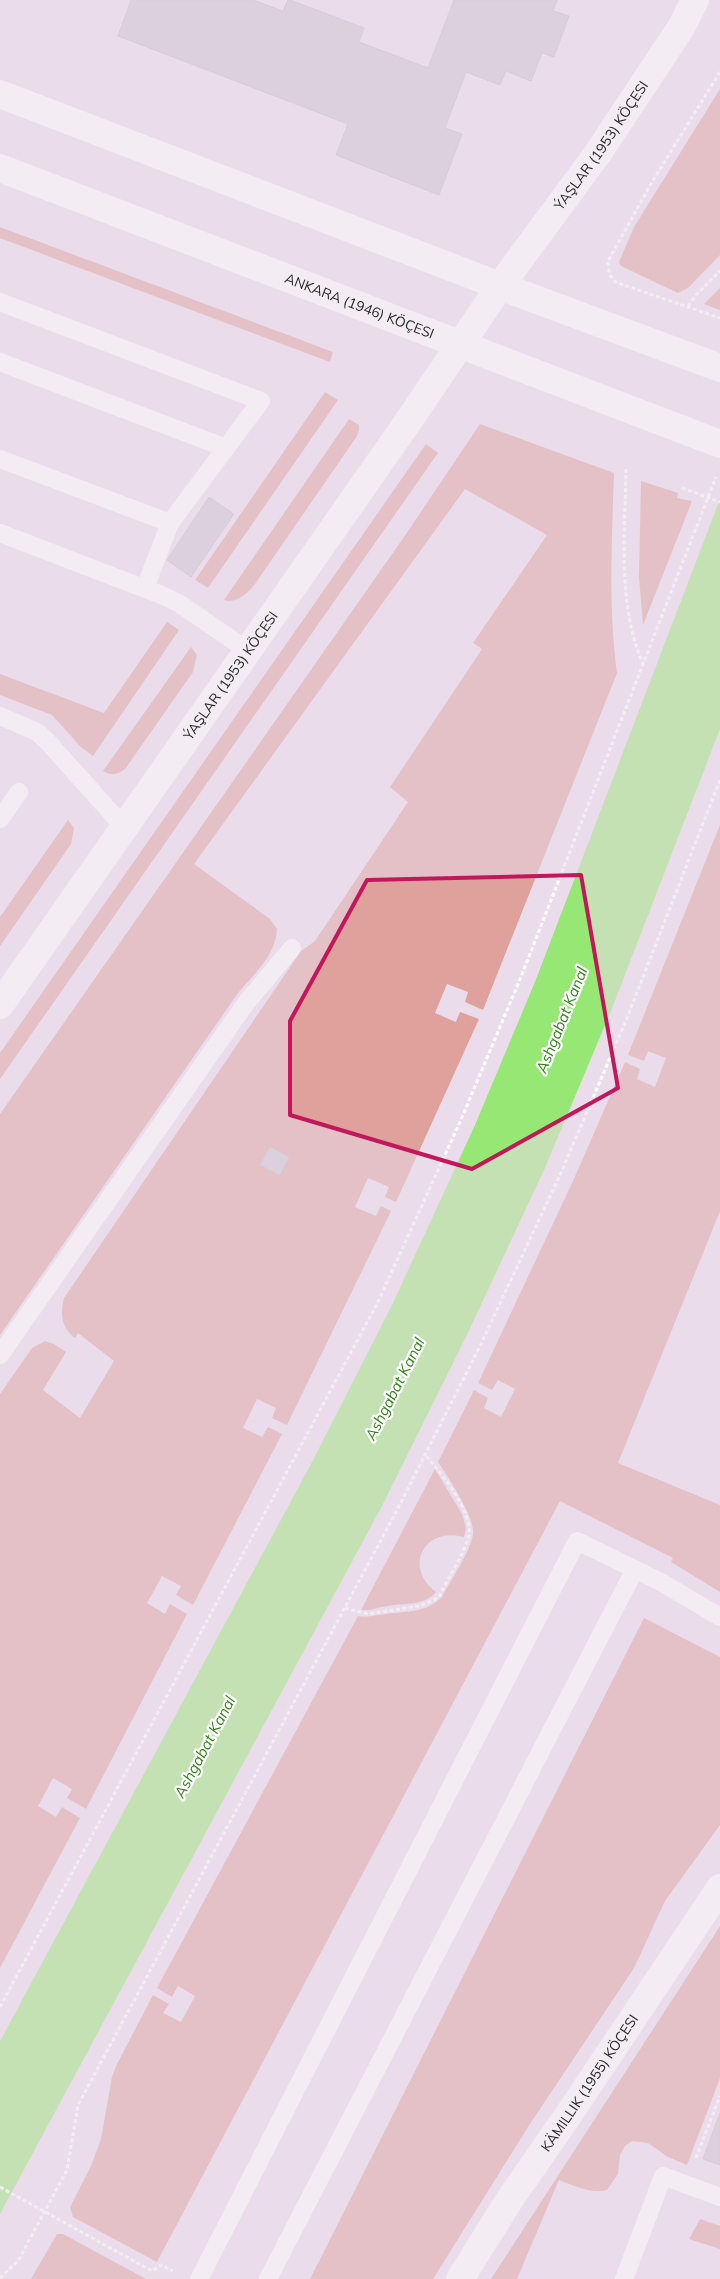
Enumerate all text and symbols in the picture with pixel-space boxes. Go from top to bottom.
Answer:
street label: ÝAŞLAR (1953) KÖÇESI [550,78,652,214]
street label: ANKARA (1946) KÖÇESI [282,269,437,343]
street label: ÝAŞLAR (1953) KÖÇESI [179,608,282,744]
water label: Ashgabat Kanal [531,964,592,1076]
water label: Ashgabat Kanal [360,1334,429,1444]
water label: Ashgabat Kanal [169,1692,239,1802]
street label: KÄMILLIK (1955) KÖÇESI [537,2011,642,2155]

